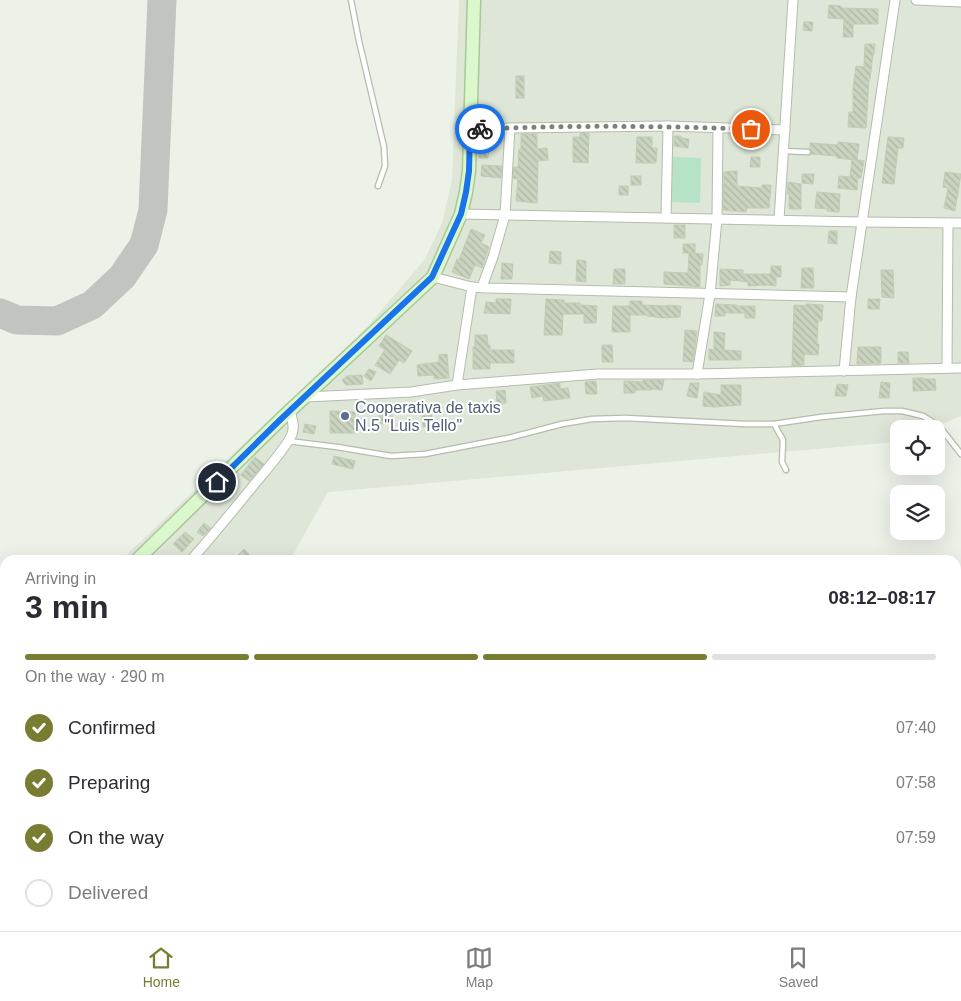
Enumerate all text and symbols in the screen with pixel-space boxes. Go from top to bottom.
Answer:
courier [455,104,505,154]
pin [730,108,772,150]
icon: bike [466,115,494,143]
icon: bag [737,115,765,143]
place label: Cooperativa de taxis N.5 "Luis Tello" [355,399,501,434]
marker: Cooperativa de taxis N.5 "Luis Tello" [339,410,351,422]
map controls [890,420,945,540]
button: locate [890,420,945,475]
pin [196,461,238,503]
icon: home [203,468,231,496]
button: layers [890,485,945,540]
text: Arriving in [25,570,96,587]
text: 08:12–08:17 [828,587,936,608]
text: 3 min [25,589,109,625]
text: On the way · 290 m [25,668,165,685]
icon: check [25,714,53,742]
text: Confirmed [68,717,156,738]
text: 07:40 [896,719,936,736]
icon: check [25,769,53,797]
text: Preparing [68,772,150,793]
text: 07:58 [896,774,936,791]
icon: check [25,824,53,852]
text: On the way [68,827,164,848]
text: 07:59 [896,829,936,846]
text: Delivered [68,882,148,903]
tab: Home [143,944,180,990]
tab: Map [465,944,493,990]
tab: Saved [779,944,818,990]

